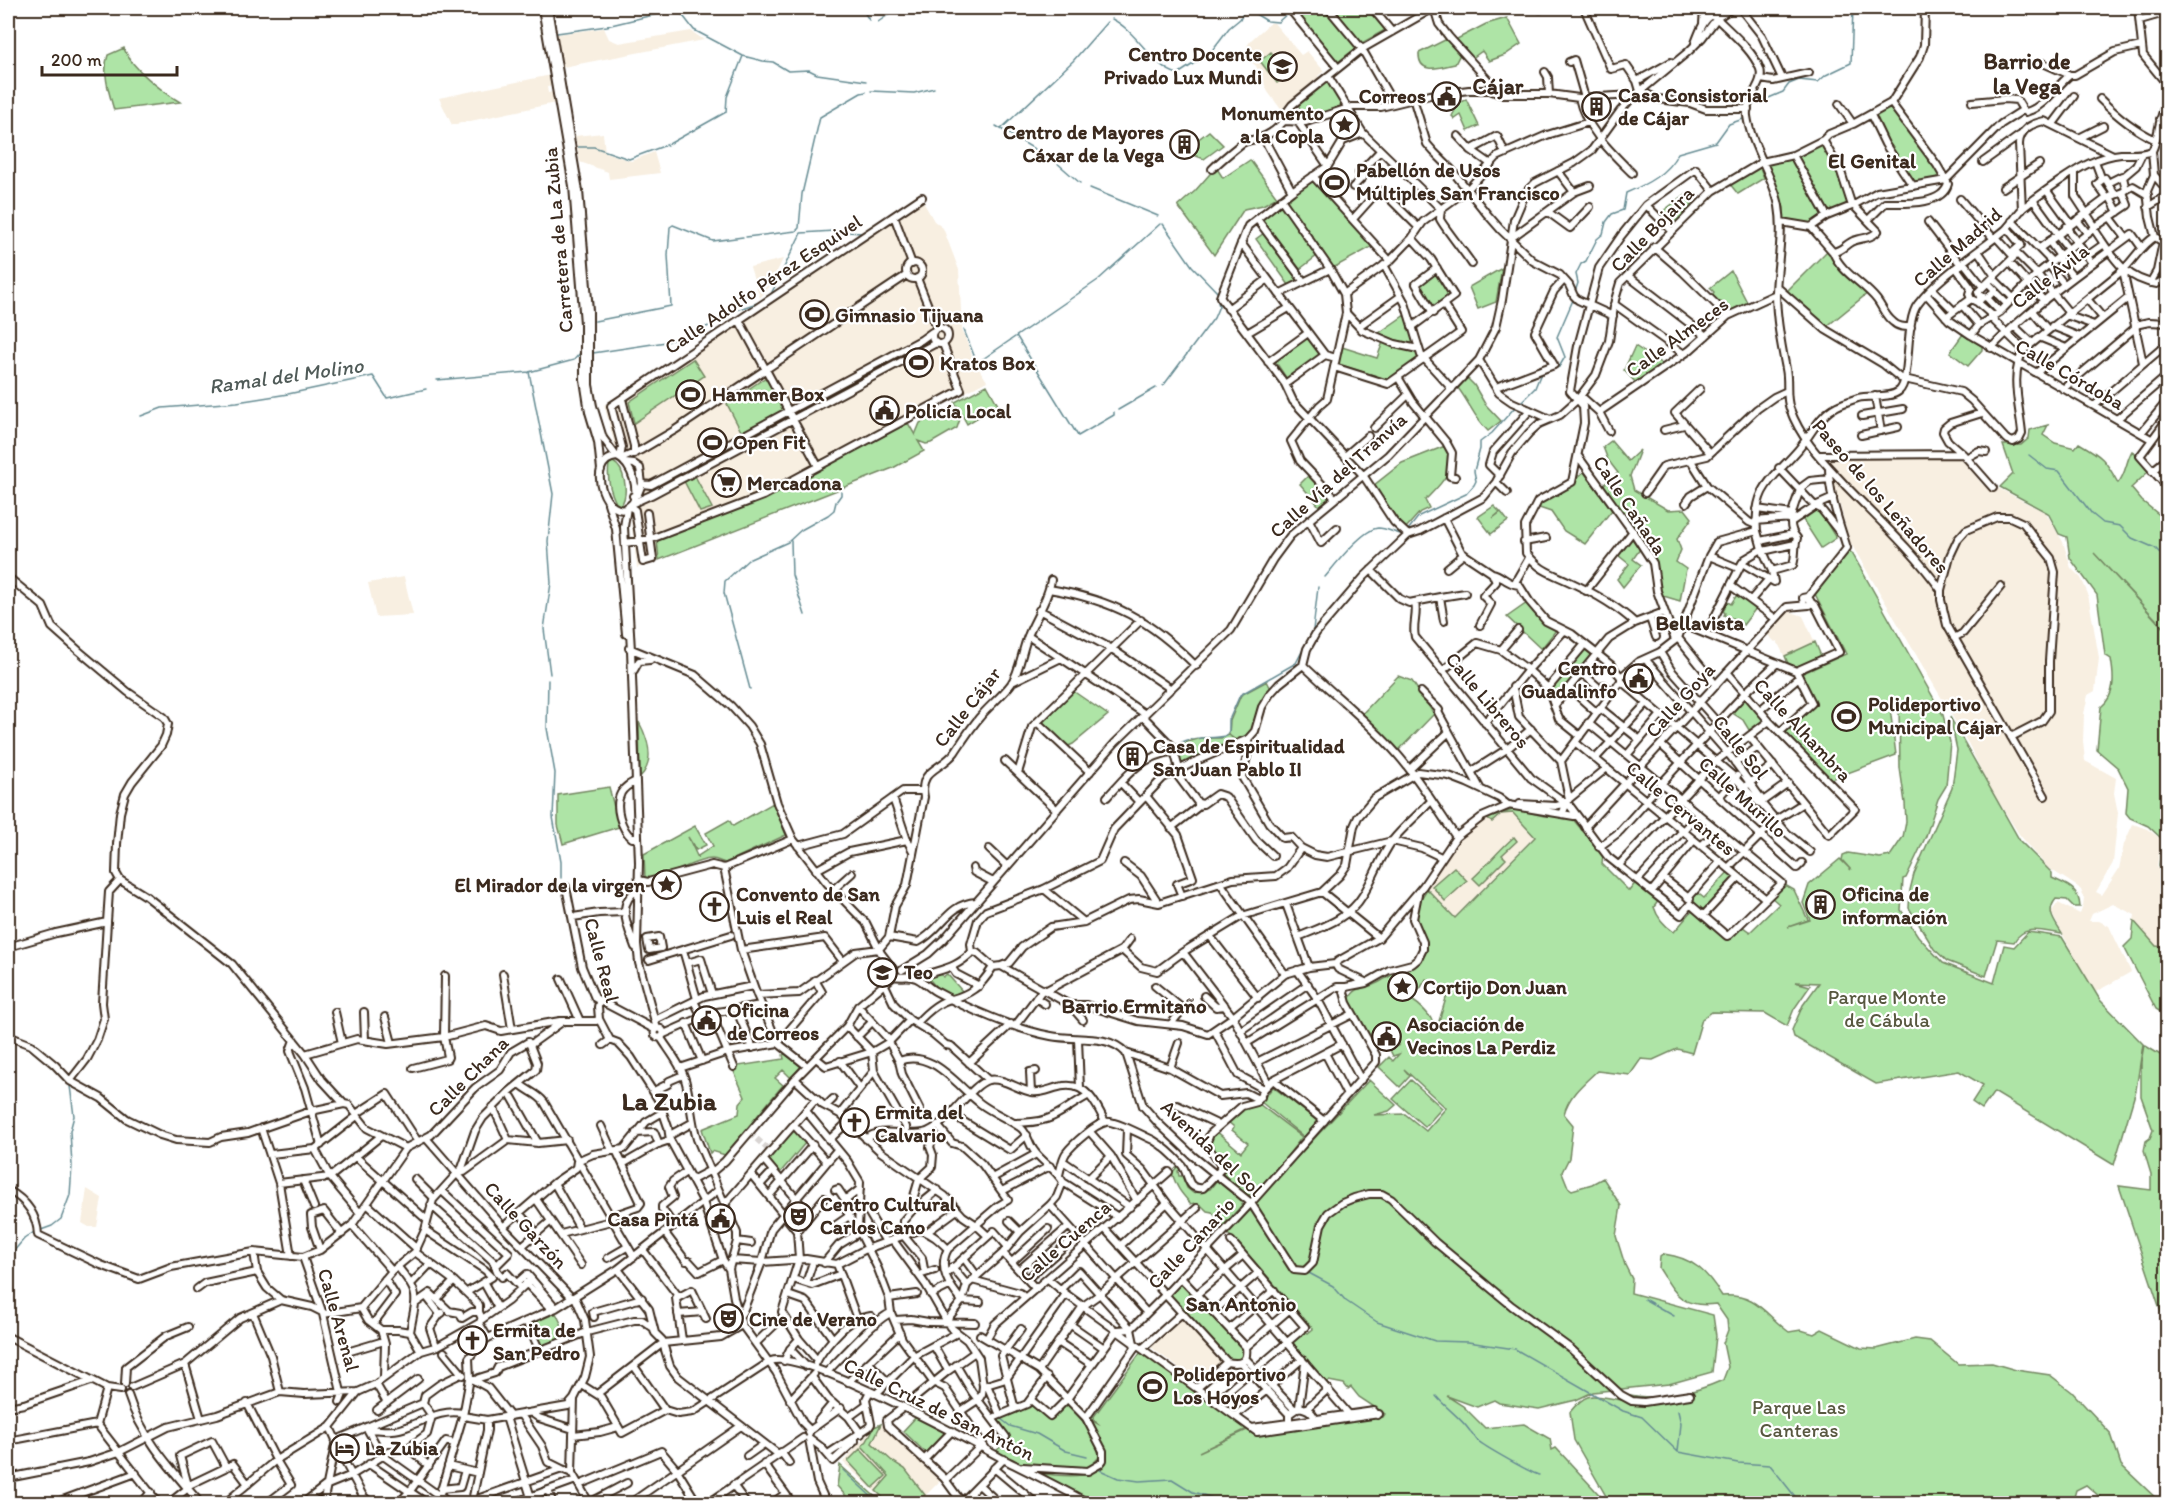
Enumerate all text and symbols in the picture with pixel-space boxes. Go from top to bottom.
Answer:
scale bar [42,39,177,77]
place label: Centro Docente Privado Lux Mundi [1104,42,1262,89]
district label: Barrio de la Vega [1984,48,2070,100]
text: 200 m [51,49,102,71]
school or university icon: Centro Docente Privado Lux Mundi [1267,50,1299,82]
district label: Cájar [1473,73,1524,100]
public building icon: Correos [1431,80,1463,112]
place label: Casa Consistorial de Cájar [1618,83,1768,131]
place label: Correos [1359,84,1426,108]
building icon: Casa Consistorial de Cájar [1581,90,1613,122]
place label: Monumento a la Copla [1221,101,1325,149]
place icon: Monumento a la Copla [1329,109,1361,141]
place label: Centro de Mayores Cáxar de la Vega [1003,120,1164,168]
building icon: Centro de Mayores Cáxar de la Vega [1169,128,1201,160]
street label: Carretera de La Zubia [538,146,578,334]
district label: El Genital [1828,148,1917,173]
place label: Pabellón de Usos Múltiples San Francisco [1356,158,1560,206]
sports icon: Pabellón de Usos Múltiples San Francisco [1319,166,1351,198]
street label: Calle Bojaira [1605,181,1699,277]
street label: Calle Madrid [1908,202,2007,292]
street label: Calle Adolfo Pérez Esquivel [660,209,866,359]
street label: Calle Ávila [2006,238,2094,314]
street label: Calle Almeces [1621,292,1733,382]
sports icon: Gimnasio Tijuana [798,299,830,331]
place label: Gimnasio Tijuana [835,303,984,328]
street label: Calle Córdoba [2011,333,2129,415]
sports icon: Kratos Box [903,347,935,379]
place label: Kratos Box [940,351,1036,375]
water label: Ramal del Molino [207,352,366,399]
sports icon: Hammer Box [675,378,707,410]
place label: Hammer Box [712,382,825,406]
public building icon: Policía Local [868,395,900,427]
place label: Policía Local [905,399,1011,423]
street label: Calle Vía del Tranvía [1265,407,1412,543]
street label: Paseo de los Leñadores [1807,414,1955,578]
sports icon: Open Fit [696,426,728,458]
place label: Open Fit [733,430,806,455]
street label: Calle Cañada [1588,451,1672,559]
supermarket icon: Mercadona [710,467,742,499]
place label: Mercadona [747,471,842,495]
district label: Bellavista [1656,610,1746,635]
street label: Calle Libreros [1441,647,1535,753]
place label: Centro Guadalinfo [1521,656,1617,703]
street label: Calle Goya [1640,657,1720,742]
street label: Calle Cájar [928,662,1006,752]
public building icon: Centro Guadalinfo [1622,663,1654,695]
street label: Calle Alhambra [1749,673,1858,787]
place label: Polideportivo Municipal Cájar [1868,692,2004,740]
sports icon: Polideportivo Municipal Cájar [1831,700,1863,732]
street label: Calle Sol [1708,710,1774,784]
place label: Casa de Espiritualidad San Juan Pablo II [1153,734,1345,781]
building icon: Casa de Espiritualidad San Juan Pablo II [1116,741,1148,773]
street label: Calle Murillo [1694,751,1792,843]
street label: Calle Cervantes [1622,755,1741,861]
place icon: El Mirador de la virgen [650,869,682,901]
place label: El Mirador de la virgen [454,873,646,898]
place label: Convento de San Luis el Real [736,882,880,929]
place label: Oficina de información [1842,882,1948,929]
building icon: Oficina de información [1805,889,1837,921]
church icon: Convento de San Luis el Real [699,890,731,922]
street label: Calle Real [579,915,625,1005]
school or university icon: Teo [867,956,899,988]
place label: Teo [903,960,933,984]
place icon: Cortijo Don Juan [1386,971,1418,1003]
place label: Cortijo Don Juan [1423,975,1567,1000]
park label: Parque Monte de Cábula [1828,985,1946,1032]
district label: Barrio Ermitaño [1061,993,1207,1018]
place label: Oficina de Correos [727,998,819,1045]
public building icon: Oficina de Correos [690,1005,722,1037]
place label: Asociación de Vecinos La Perdiz [1406,1012,1556,1059]
public building icon: Asociación de Vecinos La Perdiz [1370,1020,1402,1052]
street label: Calle Chana [423,1030,514,1121]
district label: La Zubia [621,1085,717,1117]
street label: Avenida del Sol [1156,1095,1268,1202]
place label: Ermita del Calvario [875,1100,964,1147]
church icon: Ermita del Calvario [838,1107,870,1139]
street label: Calle Garzón [479,1176,573,1274]
place label: Centro Cultural Carlos Cano [820,1192,956,1239]
street label: Calle Canario [1142,1192,1240,1294]
street label: Calle Cuenca [1015,1195,1116,1287]
theatre icon: Centro Cultural Carlos Cano [783,1200,815,1232]
public building icon: Casa Pintá [704,1203,736,1235]
place label: Casa Pintá [607,1207,700,1231]
street label: Calle Arenal [313,1266,365,1375]
district label: San Antonio [1186,1291,1296,1316]
theatre icon: Cine de Verano [712,1303,744,1335]
place label: Cine de Verano [749,1307,877,1331]
place label: Ermita de San Pedro [493,1318,580,1365]
church icon: Ermita de San Pedro [456,1325,488,1357]
street label: Calle Cruz de San Antón [840,1352,1038,1466]
place label: Polideportivo Los Hoyos [1173,1362,1286,1410]
sports icon: Polideportivo Los Hoyos [1136,1370,1168,1402]
park label: Parque Las Canteras [1752,1395,1846,1442]
hotel icon: La Zubia [328,1432,360,1464]
place label: La Zubia [365,1436,439,1460]

